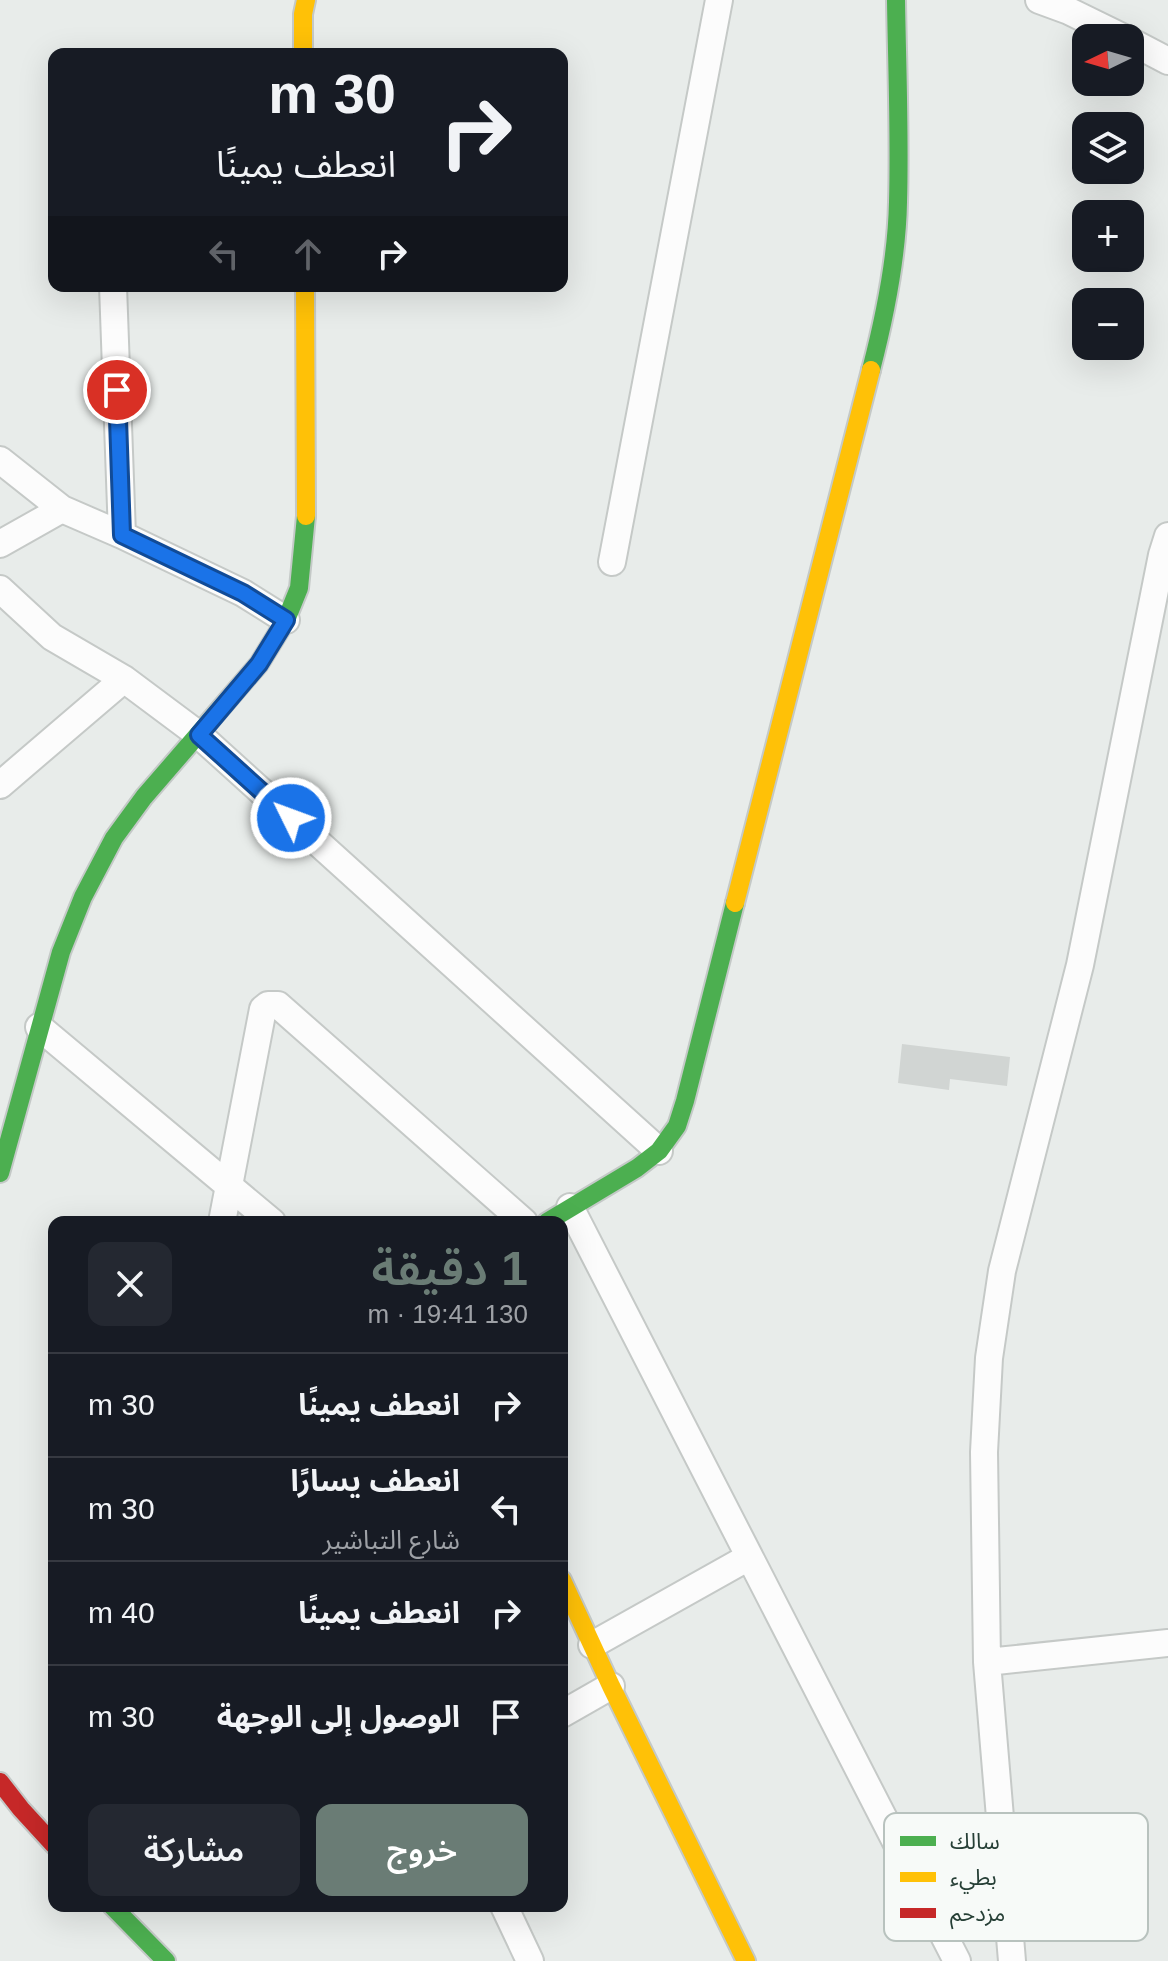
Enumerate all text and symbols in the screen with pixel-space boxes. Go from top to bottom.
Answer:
north arrow [1072,24,1144,96]
map controls [1072,24,1144,360]
text: 30 m [268,62,396,125]
icon: right [424,80,528,184]
button: layers [1072,112,1144,184]
text: انعطف يمينًا [216,144,396,185]
button: + [1072,200,1144,272]
icon: left [202,232,246,276]
icon: ahead [286,232,330,276]
icon: right [370,232,414,276]
button: − [1072,288,1144,360]
pin [83,356,151,424]
icon: arrive [95,368,139,412]
position arrow [249,776,333,860]
button: close [88,1242,172,1326]
text: 1 دقيقة [372,1242,528,1295]
text: 130 m · 19:41 [368,1299,528,1329]
icon: right [484,1383,528,1427]
text: 30 m [88,1388,155,1421]
text: انعطف يمينًا [298,1388,460,1421]
text: انعطف يسارًا [291,1464,460,1497]
icon: left [484,1487,528,1531]
text: 30 m [88,1492,155,1525]
text: شارع التباشير [323,1525,460,1555]
icon: right [484,1591,528,1635]
text: 40 m [88,1596,155,1629]
text: انعطف يمينًا [298,1596,460,1629]
icon: arrive [484,1695,528,1739]
text: 30 m [88,1700,155,1733]
text: الوصول إلى الوجهة [217,1700,460,1733]
button: مشاركة [88,1804,300,1896]
button: خروج [316,1804,528,1896]
legend [884,1813,1148,1941]
text: سالك [950,1829,1000,1854]
text: بطيء [950,1865,997,1894]
text: مزدحم [950,1901,1005,1930]

